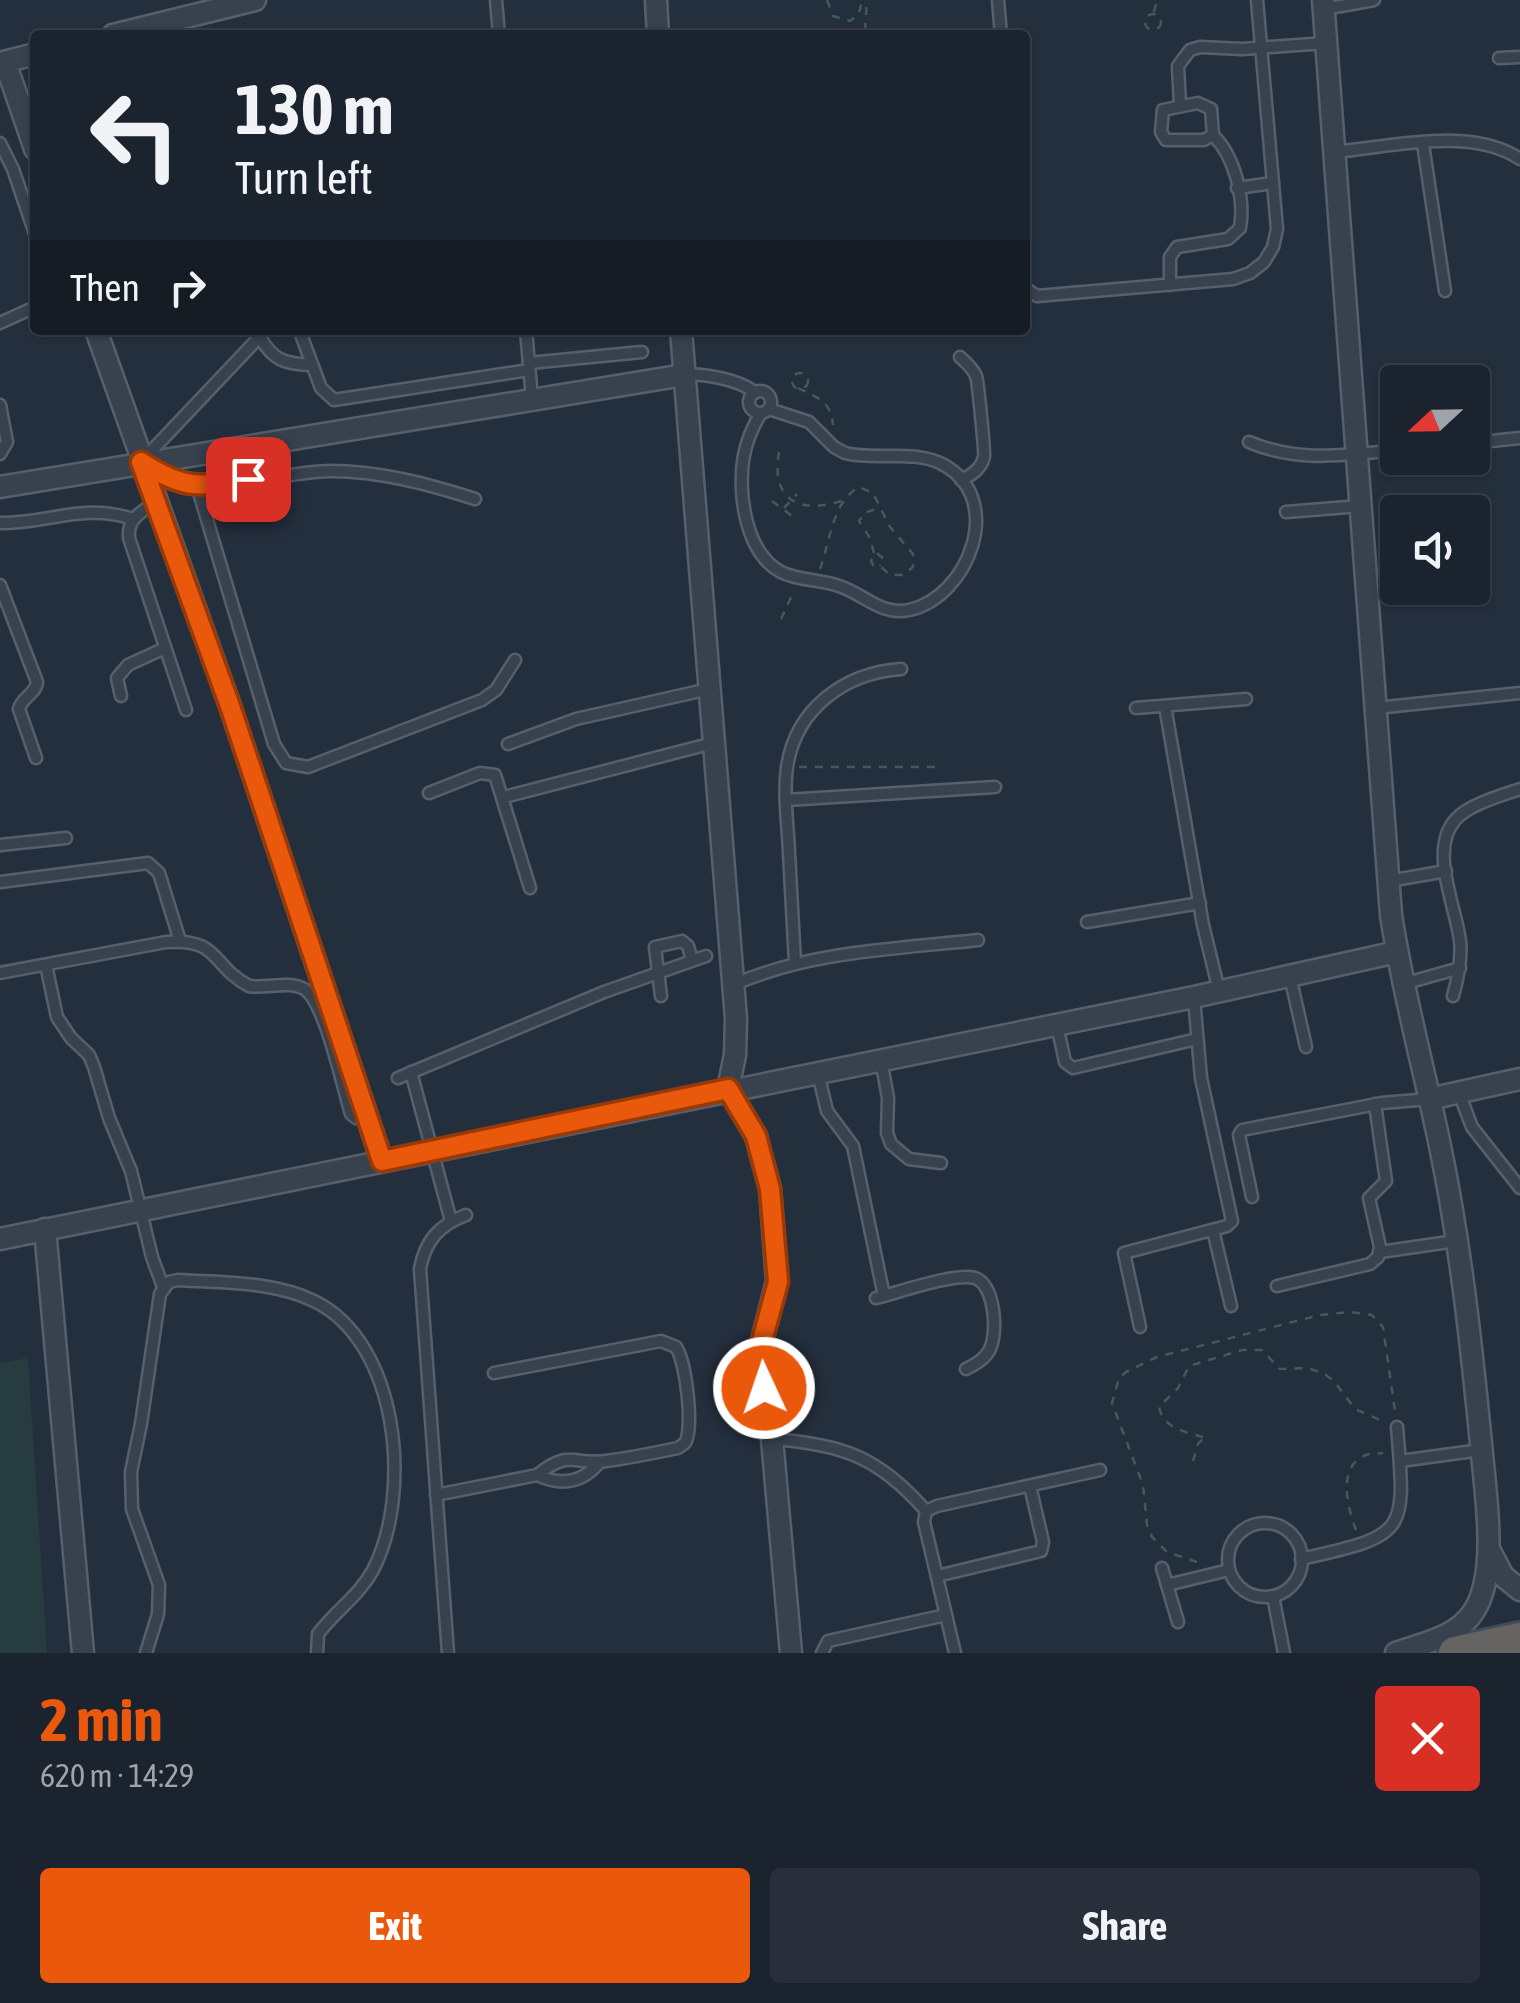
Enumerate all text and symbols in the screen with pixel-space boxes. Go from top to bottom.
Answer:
text: 130 m [235,69,394,149]
icon: left [70,70,200,200]
text: Turn left [235,152,373,204]
icon: right [160,260,215,315]
text: Then [70,266,140,309]
north arrow [1380,365,1490,475]
map controls [1380,365,1490,605]
pin [206,437,291,522]
icon: arrive [221,452,276,507]
button: sound [1380,495,1490,605]
position arrow [712,1336,816,1440]
text: 2 min [40,1685,163,1754]
button: close [1375,1686,1480,1791]
text: 620 m · 14:29 [40,1757,194,1794]
button: Exit [40,1868,750,1983]
button: Share [770,1868,1480,1983]

